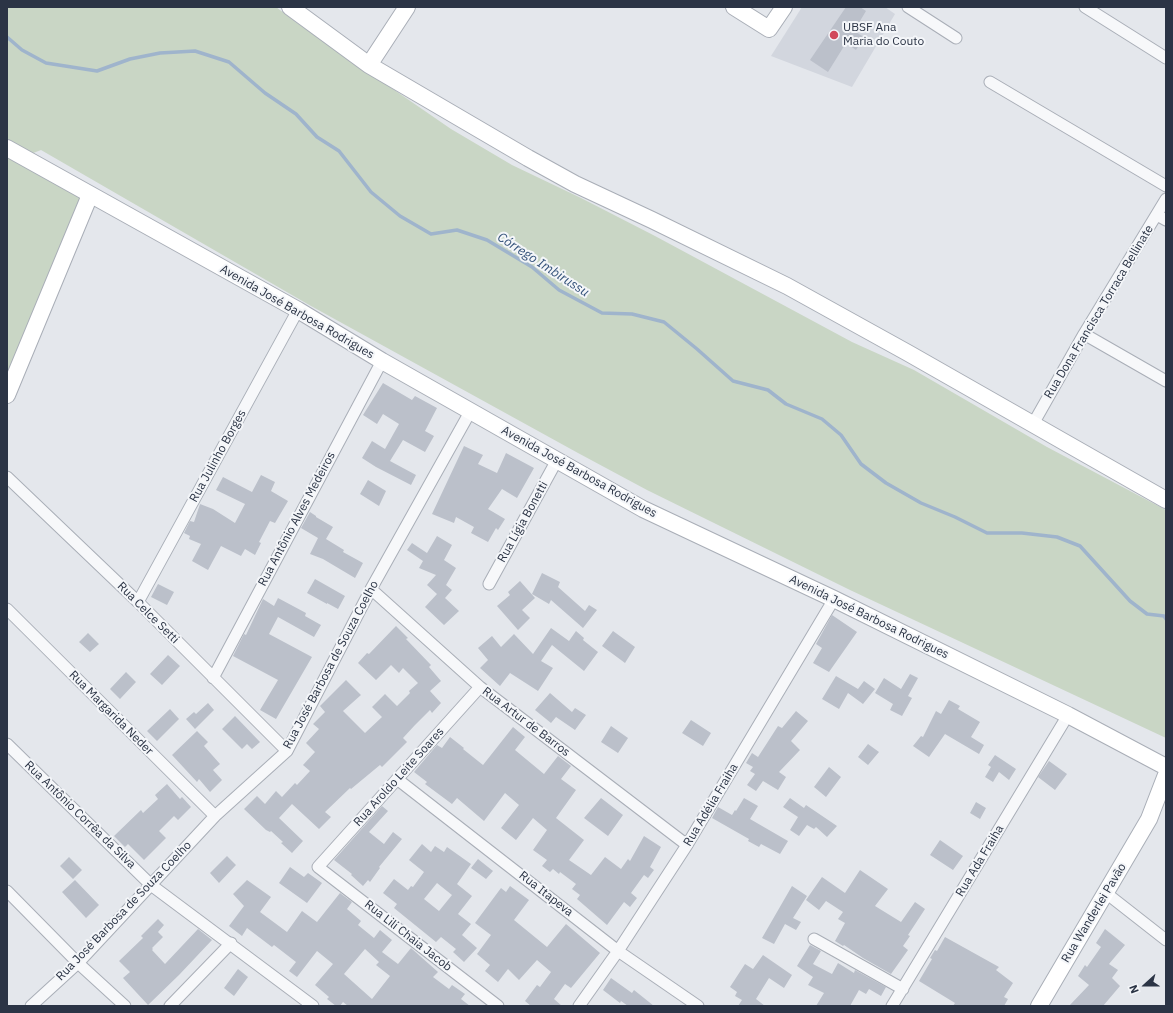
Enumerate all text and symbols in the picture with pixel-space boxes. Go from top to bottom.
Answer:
place label: UBSF Ana Maria do Couto [843,21,924,49]
marker: UBSF Ana Maria do Couto [828,29,840,41]
street label: Rua Dona Francisca Torraca Bellinate [1041,223,1157,401]
water label: Córrego Imbirussu [494,230,592,300]
street label: Avenida José Barbosa Rodrigues [217,262,377,362]
street label: Rua Julinho Borges [187,407,249,505]
street label: Avenida José Barbosa Rodrigues [499,423,659,521]
street label: Rua Antônio Alves Medeiros [255,449,339,589]
street label: Rua Lígia Bonetti [495,479,551,565]
street label: Avenida José Barbosa Rodrigues [787,572,951,662]
street label: Rua José Barbosa de Souza Coelho [280,578,382,752]
street label: Rua Celce Setti [114,579,182,647]
street label: Rua Margarida Neder [66,668,156,758]
street label: Rua Artur de Barros [479,684,573,760]
street label: Rua Aroldo Leite Soares [351,725,447,829]
street label: Rua Antônio Corrêa da Silva [21,758,139,872]
street label: Rua Adélia Fraiha [681,761,741,849]
street label: Rua Ada Fraiha [953,823,1007,899]
street label: Rua José Barbosa de Souza Coelho [53,838,195,984]
street label: Rua Wanderlei Pavão [1059,861,1129,965]
street label: Rua Itapeva [516,868,576,920]
street label: Rua Lili Chaia Jacob [361,897,455,975]
north arrow [1125,965,1165,1005]
text: N [1126,983,1142,996]

